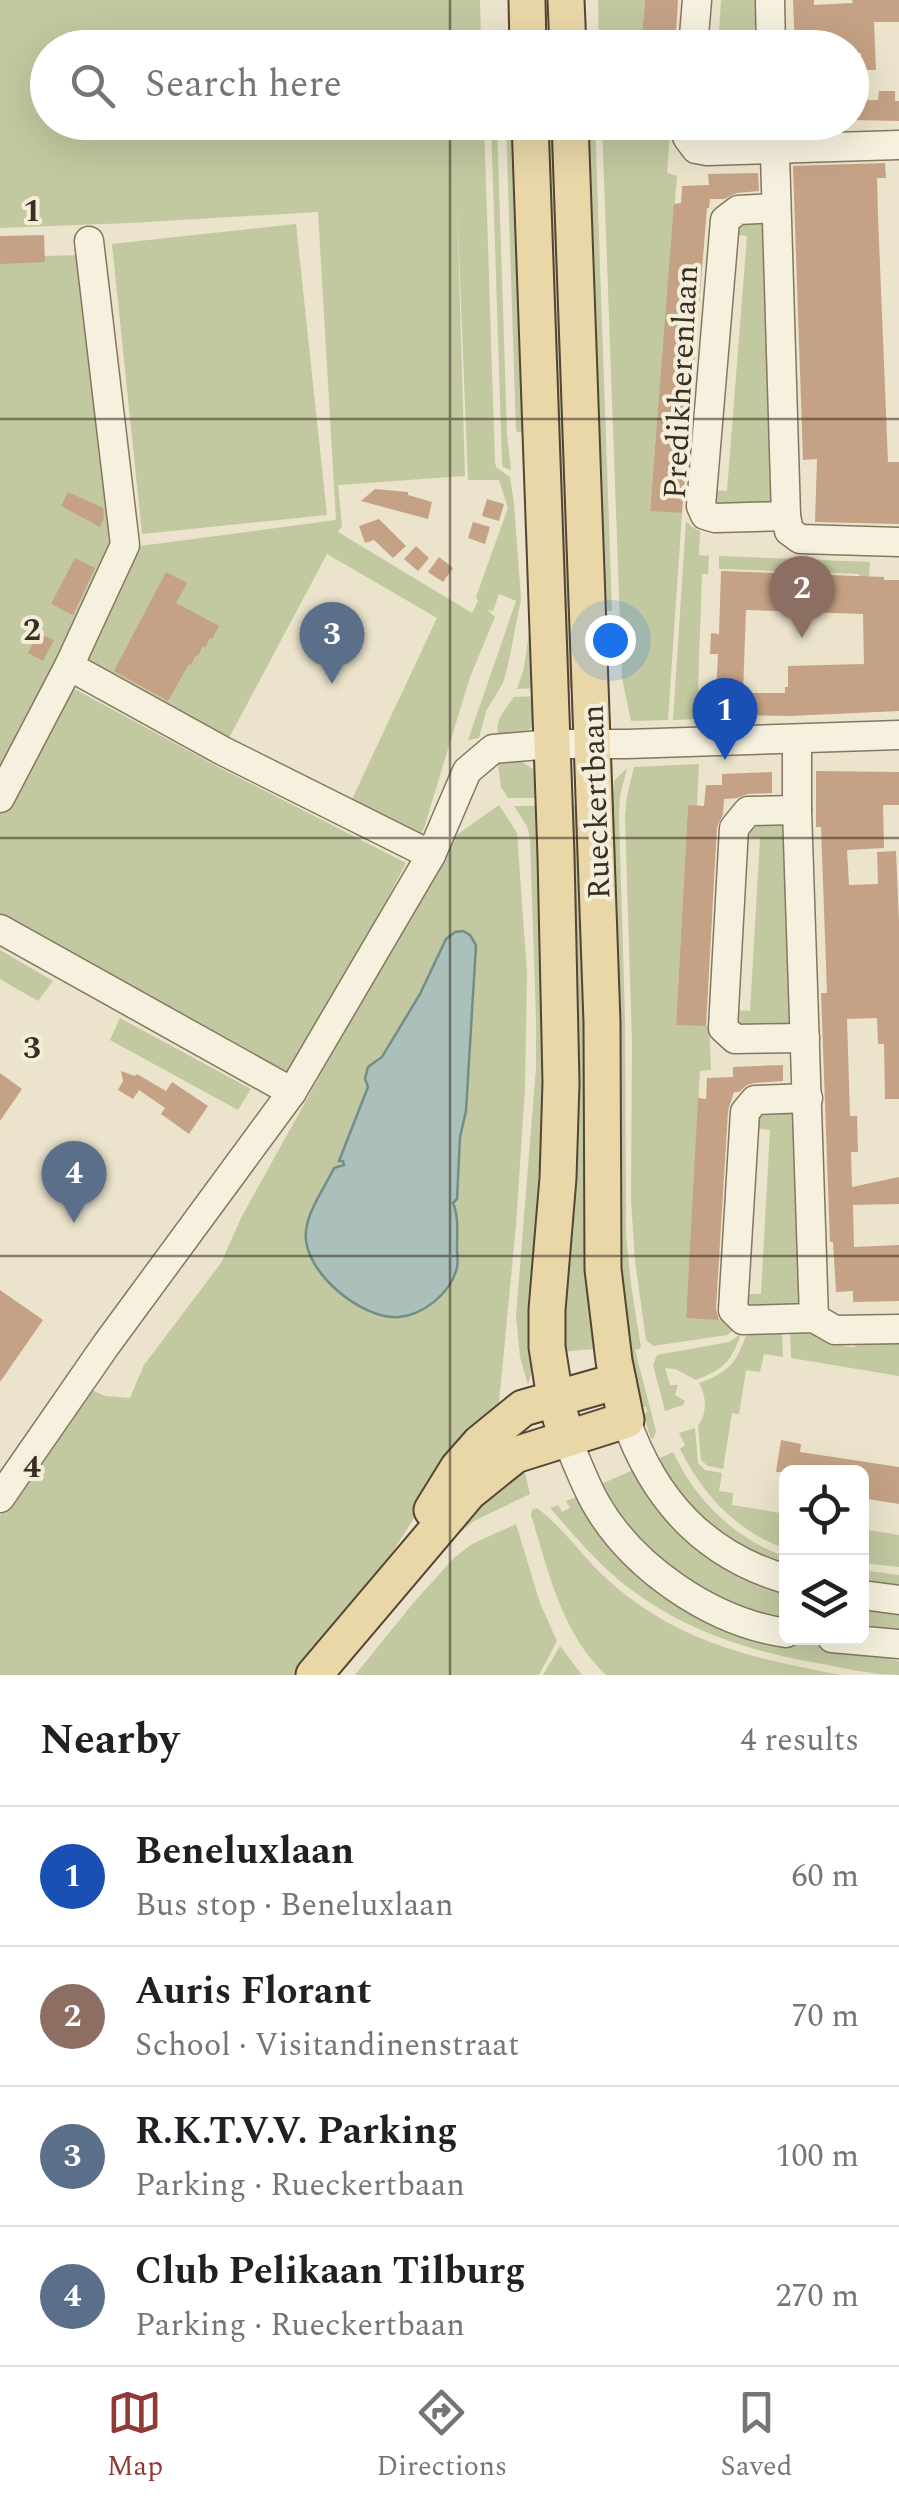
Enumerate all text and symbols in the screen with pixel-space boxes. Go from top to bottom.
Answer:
search box [30,30,869,140]
text: Search here [145,56,342,114]
icon: search [65,58,120,113]
text: 1 [23,187,41,236]
street label: Predikherenlaan [651,264,712,500]
pin: 2 [770,556,834,638]
pin: 3 [300,602,364,684]
text: 2 [23,606,41,655]
your location [585,615,636,666]
pin: 1 [692,678,758,760]
street label: Rueckertbaan [569,704,624,900]
text: 3 [23,1024,41,1073]
pin: 4 [42,1140,106,1223]
text: 4 [23,1443,41,1492]
map controls [779,1465,869,1645]
button: locate [779,1465,869,1555]
button: layers [779,1555,869,1645]
text: Nearby [40,1709,179,1772]
text: 4 results [740,1716,859,1765]
text: Beneluxlaan [135,1823,354,1881]
text: 1 [64,1852,81,1901]
text: 60 m [791,1852,859,1901]
text: Bus stop · Beneluxlaan [135,1881,454,1930]
text: Auris Florant [135,1963,372,2021]
text: 2 [64,1992,81,2041]
text: 70 m [791,1992,859,2041]
text: School · Visitandinenstraat [135,2021,519,2070]
text: R.K.T.V.V. Parking [135,2103,458,2161]
text: 3 [64,2132,81,2181]
text: 100 m [775,2132,859,2181]
text: Parking · Rueckertbaan [135,2161,465,2210]
text: Club Pelikaan Tilburg [135,2243,526,2301]
text: 4 [64,2272,81,2321]
text: 270 m [775,2272,859,2321]
text: Parking · Rueckertbaan [135,2301,465,2350]
tab: Map [107,2385,163,2488]
tab: Directions [376,2385,507,2488]
tab: Saved [721,2385,792,2488]

